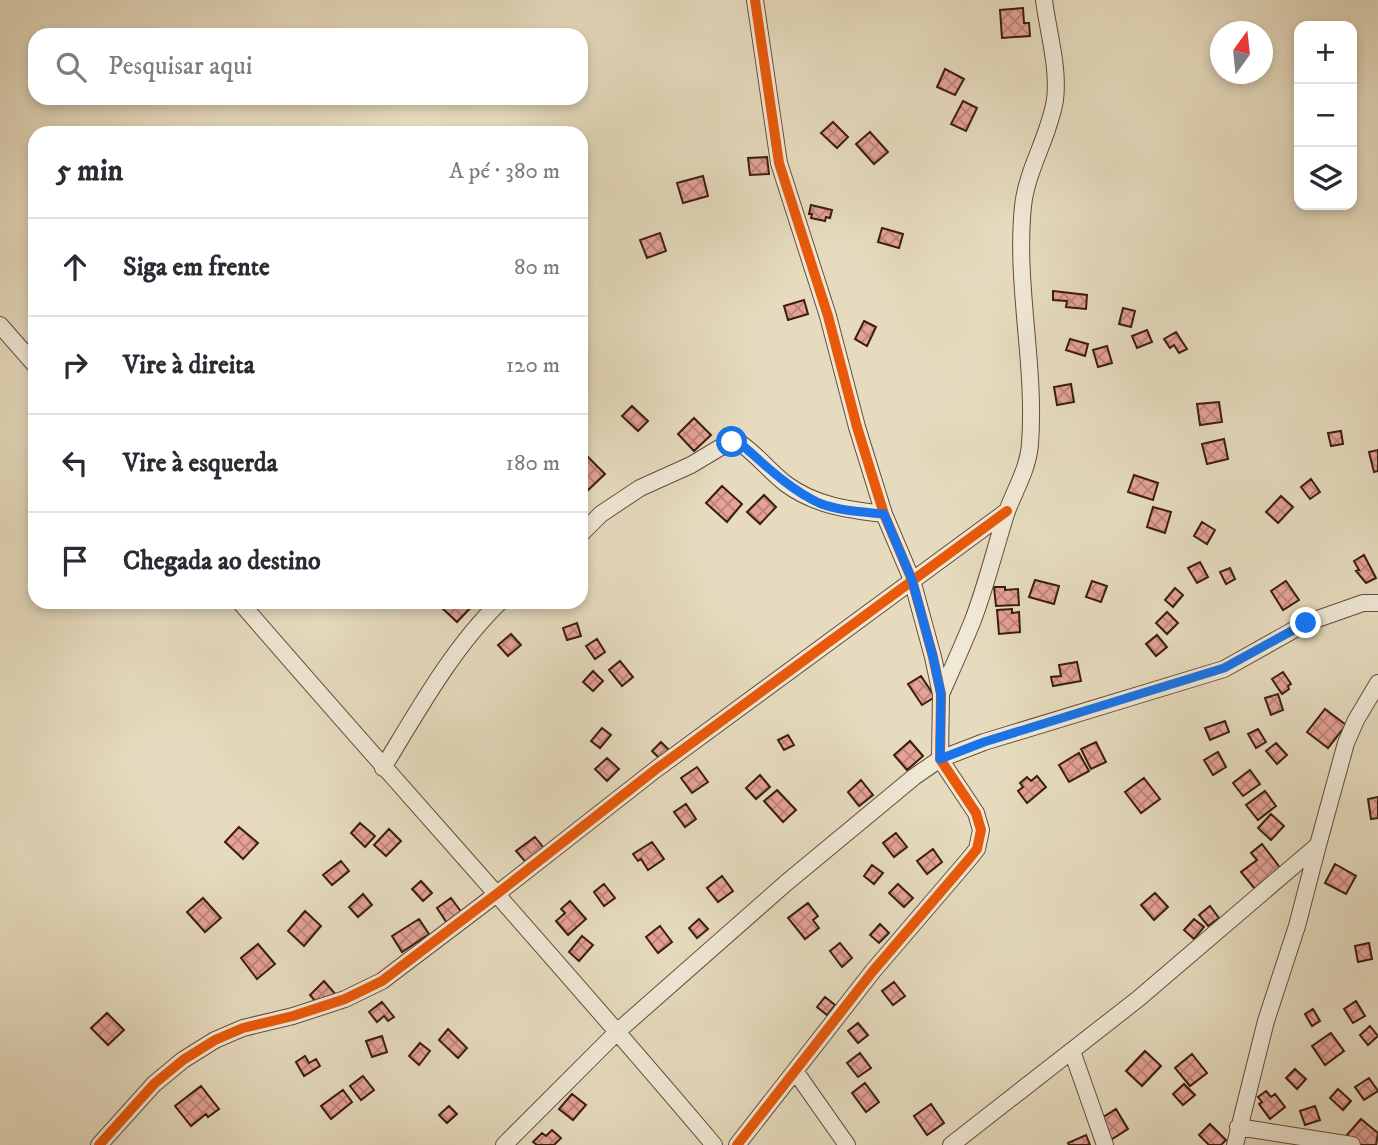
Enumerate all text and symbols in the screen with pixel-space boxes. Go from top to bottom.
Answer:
north arrow [1210,21,1273,84]
map controls [1294,21,1357,210]
button: + [1294,21,1357,84]
search box [28,28,588,105]
icon: search [52,48,90,86]
text: Pesquisar aqui [108,50,252,83]
button: − [1294,84,1357,147]
button: layers [1294,147,1357,210]
text: 5 min [56,153,123,190]
text: A pé · 380 m [449,157,560,186]
icon: ahead [56,248,94,286]
text: Siga em frente [123,251,270,284]
text: 80 m [514,253,560,282]
icon: right [56,346,94,384]
text: Vire à direita [123,349,255,382]
text: 120 m [506,351,560,380]
route start [716,426,747,457]
icon: left [56,444,94,482]
text: Vire à esquerda [123,447,278,480]
text: 180 m [505,449,560,478]
icon: arrive [56,542,94,580]
text: Chegada ao destino [123,545,321,578]
route end [1290,607,1321,638]

